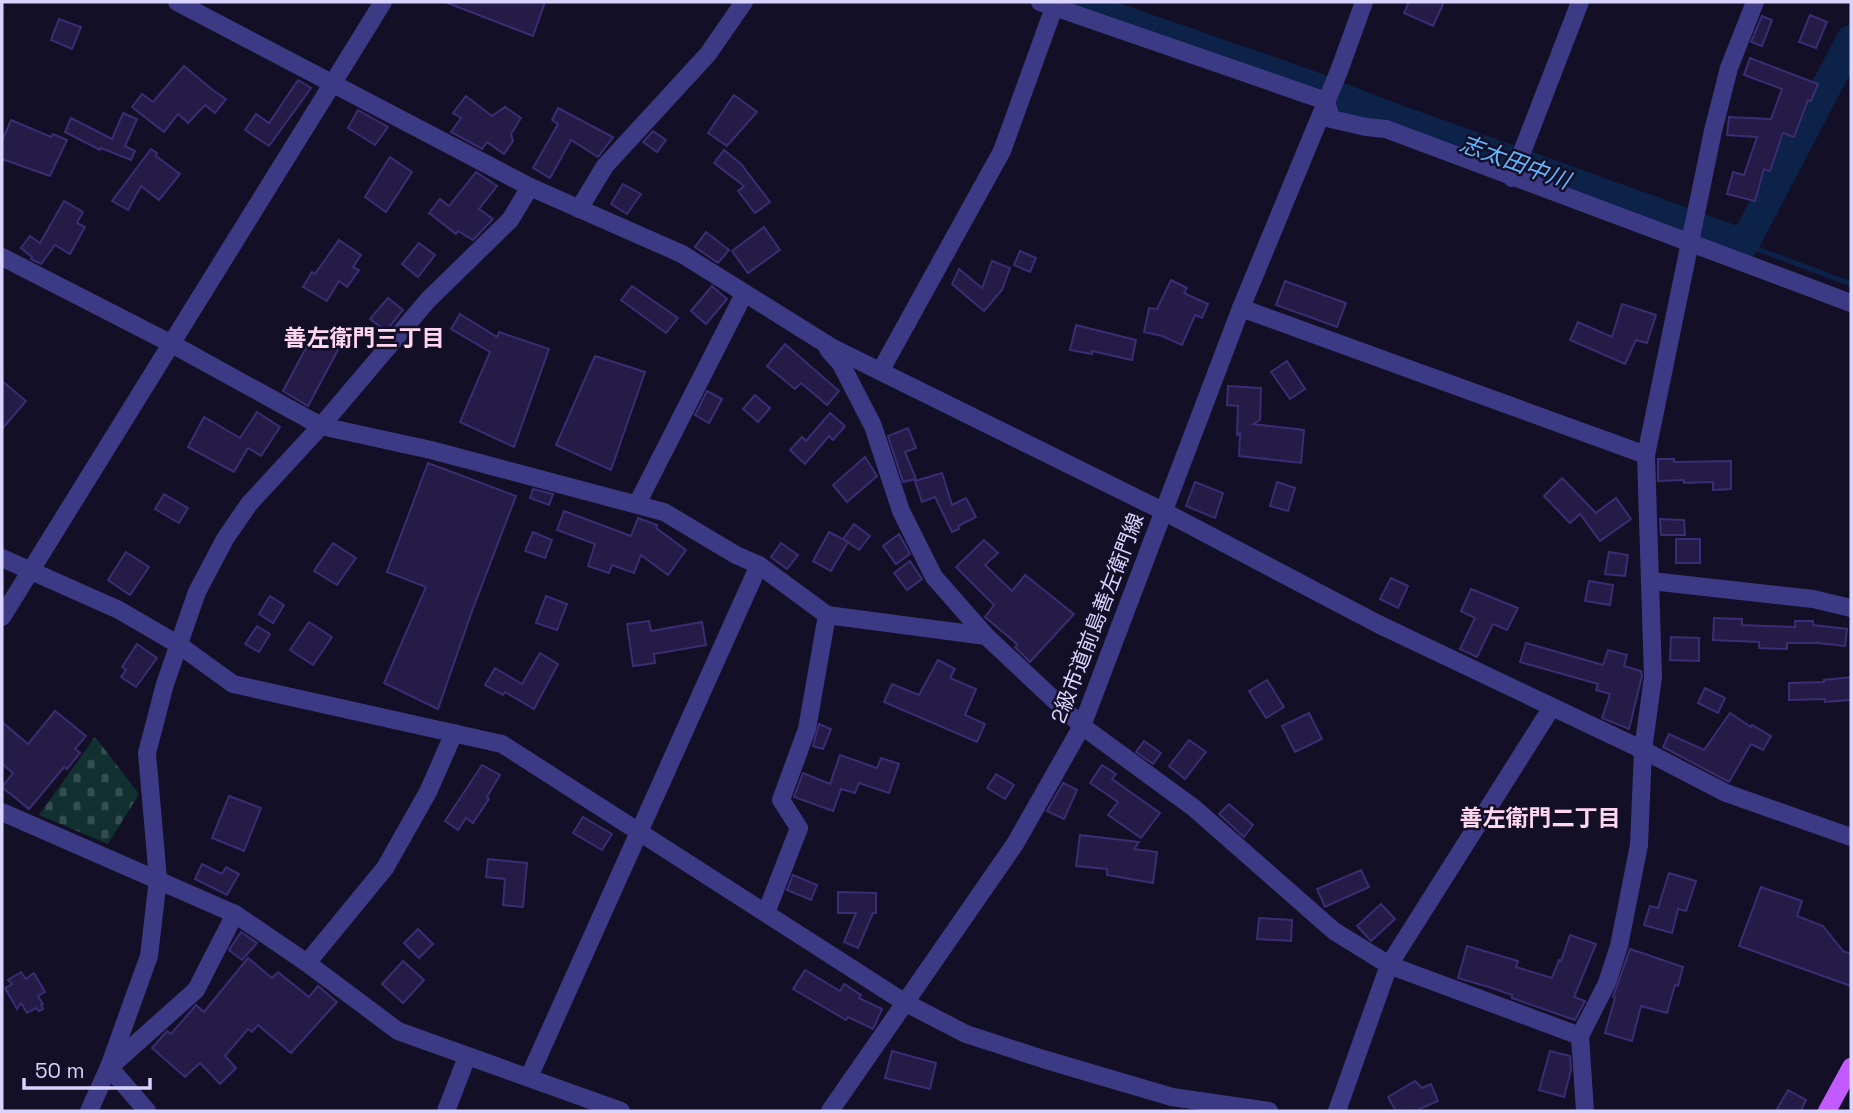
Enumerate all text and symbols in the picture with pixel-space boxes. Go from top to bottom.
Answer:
water label: 志太田中川 [1456,128,1577,197]
district label: 善左衛門三丁目 [284,323,445,353]
street label: 2級市道前島善左衛門線 [1044,509,1150,727]
district label: 善左衛門二丁目 [1460,803,1621,833]
scale bar [24,1046,150,1090]
text: 50 m [35,1057,85,1084]

